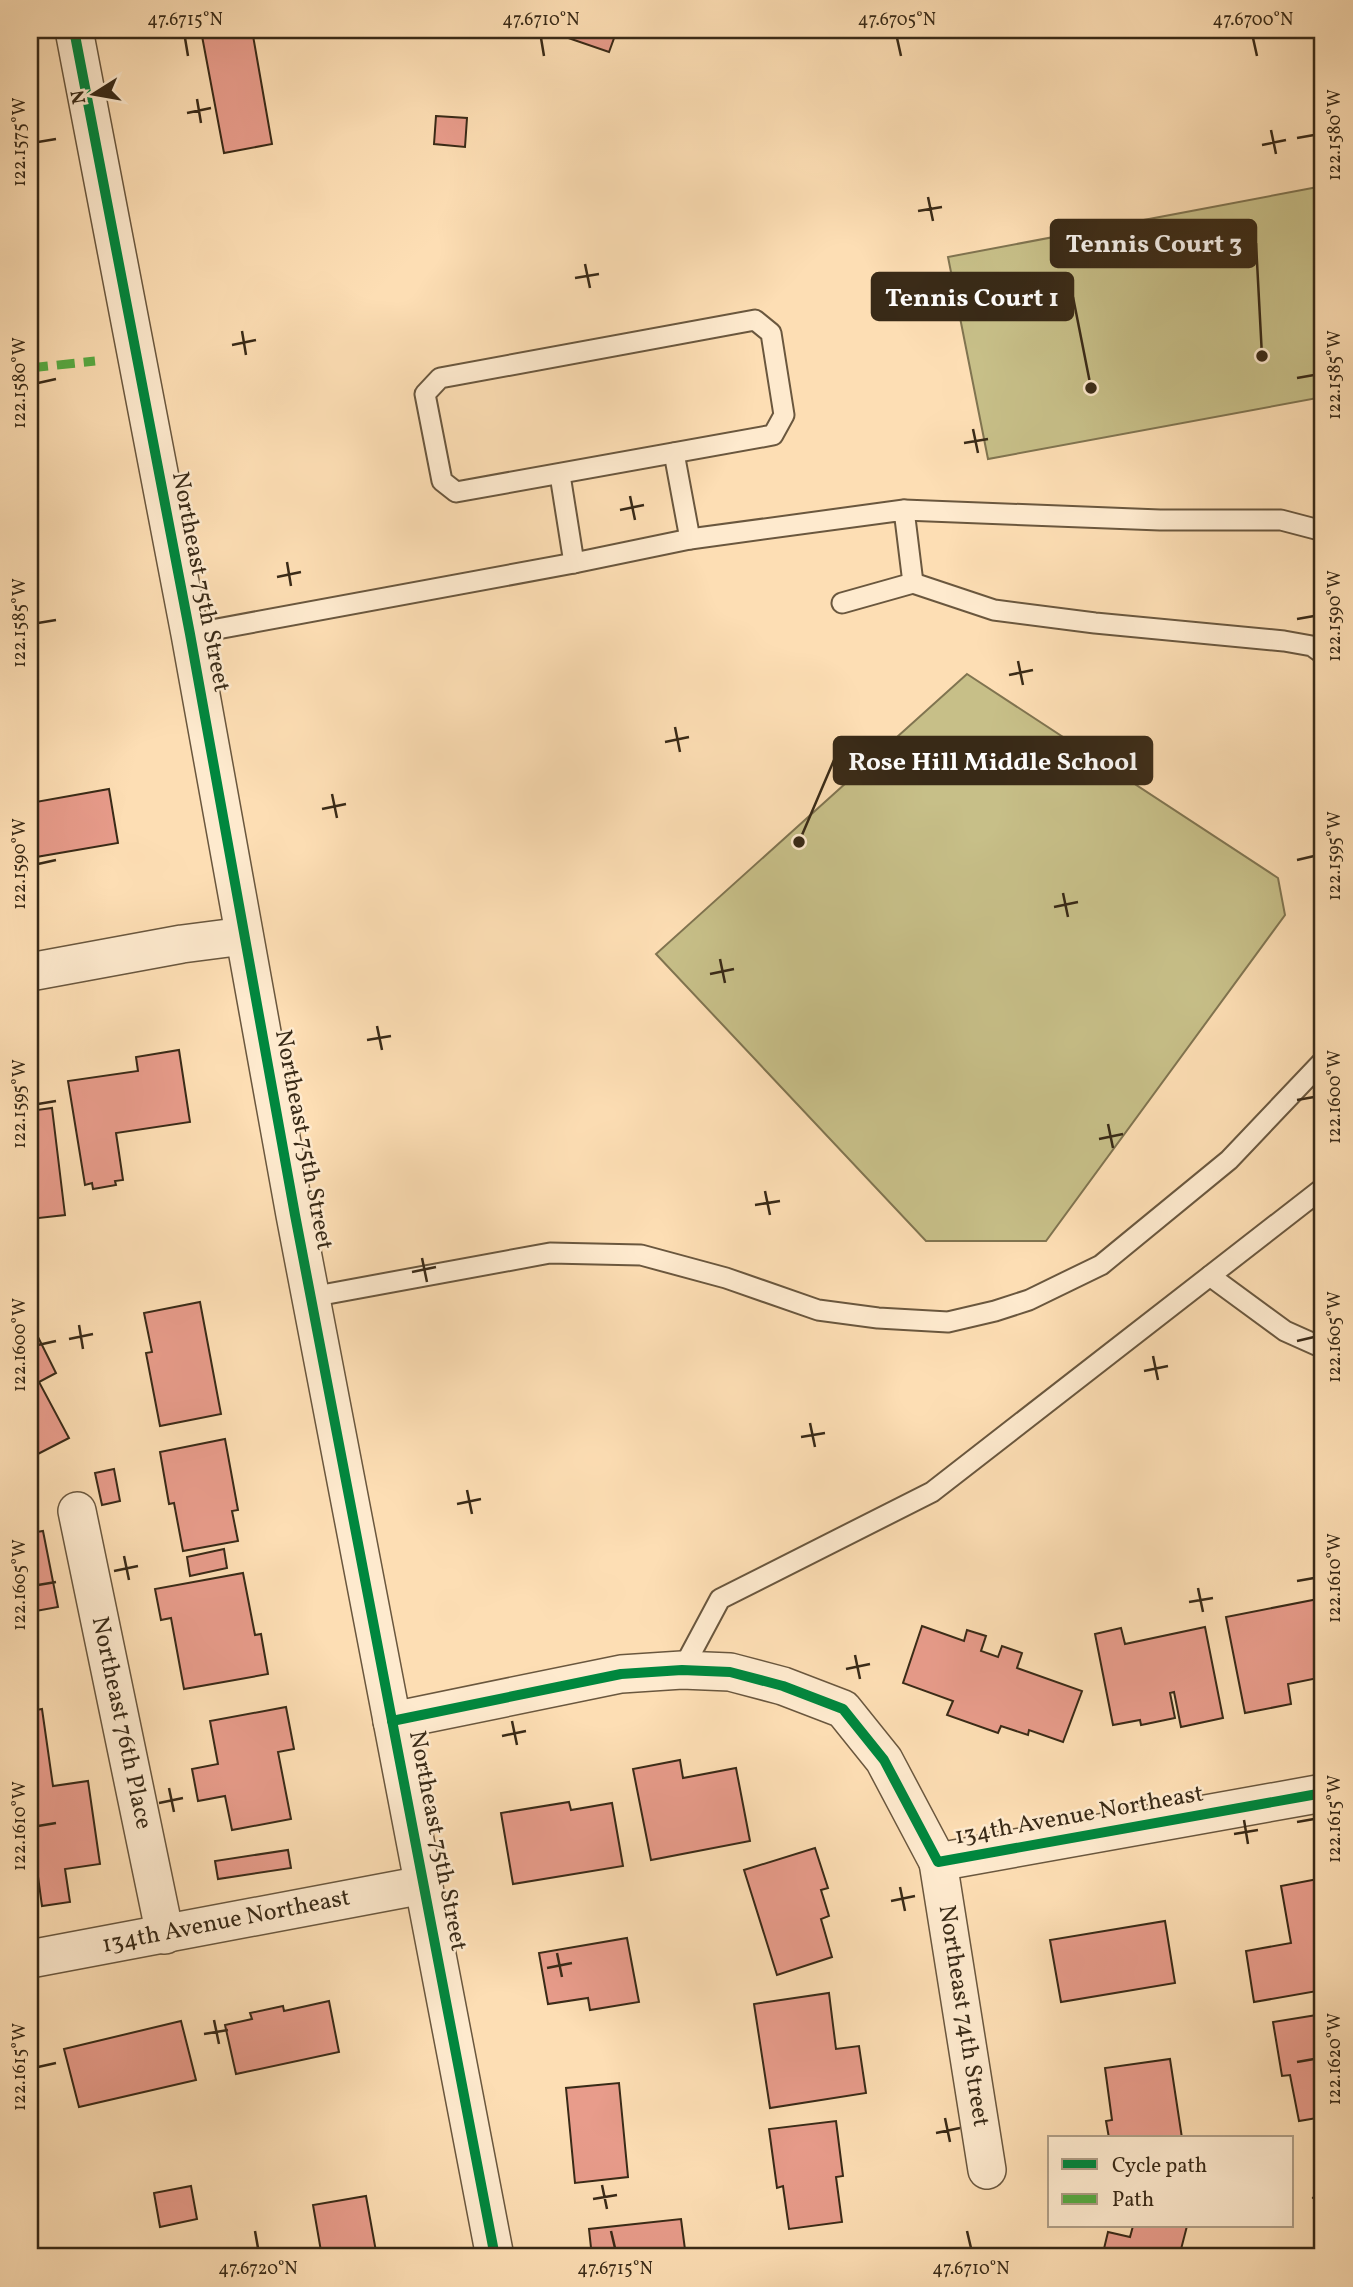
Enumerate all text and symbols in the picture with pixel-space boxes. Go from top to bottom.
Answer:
text: 47.6715°N [147,8,223,33]
text: 47.6710°N [502,8,580,33]
text: 47.6705°N [858,8,936,33]
text: 47.6700°N [1213,8,1293,33]
north arrow [60,60,130,130]
text: N [65,87,93,106]
text: 122.1580°W [1323,89,1348,181]
text: 122.1575°W [8,97,33,187]
callout: Tennis Court 3 [1051,220,1256,267]
text: Tennis Court 3 [1066,227,1242,263]
callout: Tennis Court 1 [872,273,1073,320]
text: Tennis Court 1 [885,281,1059,317]
text: 122.1585°W [1323,330,1348,420]
text: 122.1580°W [8,337,33,429]
street label: Northeast 75th Street [162,469,238,695]
text: 122.1590°W [1323,570,1348,662]
text: 122.1585°W [8,578,33,668]
callout: Rose Hill Middle School [834,737,1152,784]
text: Rose Hill Middle School [848,745,1138,781]
text: 122.1595°W [1323,811,1348,901]
text: 122.1590°W [8,818,33,910]
street label: Northeast 75th Street [265,1027,341,1253]
text: 122.1600°W [1323,1050,1348,1144]
text: 122.1595°W [8,1059,33,1149]
text: 122.1605°W [1323,1291,1348,1383]
text: 122.1600°W [8,1298,33,1392]
text: 122.1610°W [1323,1533,1348,1623]
text: 122.1605°W [8,1539,33,1631]
street label: Northeast 76th Place [82,1613,160,1833]
street label: Northeast 75th Street [399,1728,475,1954]
text: 122.1615°W [1323,1775,1348,1863]
street label: 134th Avenue Northeast [952,1777,1206,1855]
text: 122.1610°W [8,1781,33,1871]
street label: 134th Avenue Northeast [99,1881,353,1963]
street label: Northeast 74th Street [929,1903,997,2129]
text: 122.1620°W [1323,2013,1348,2105]
text: 122.1615°W [8,2023,33,2111]
legend [1048,2136,1294,2228]
text: Cycle path [1112,2152,1207,2181]
text: Path [1112,2186,1154,2215]
text: 47.6720°N [218,2257,298,2282]
text: 47.6715°N [577,2257,653,2282]
text: 47.6710°N [932,2257,1010,2282]

